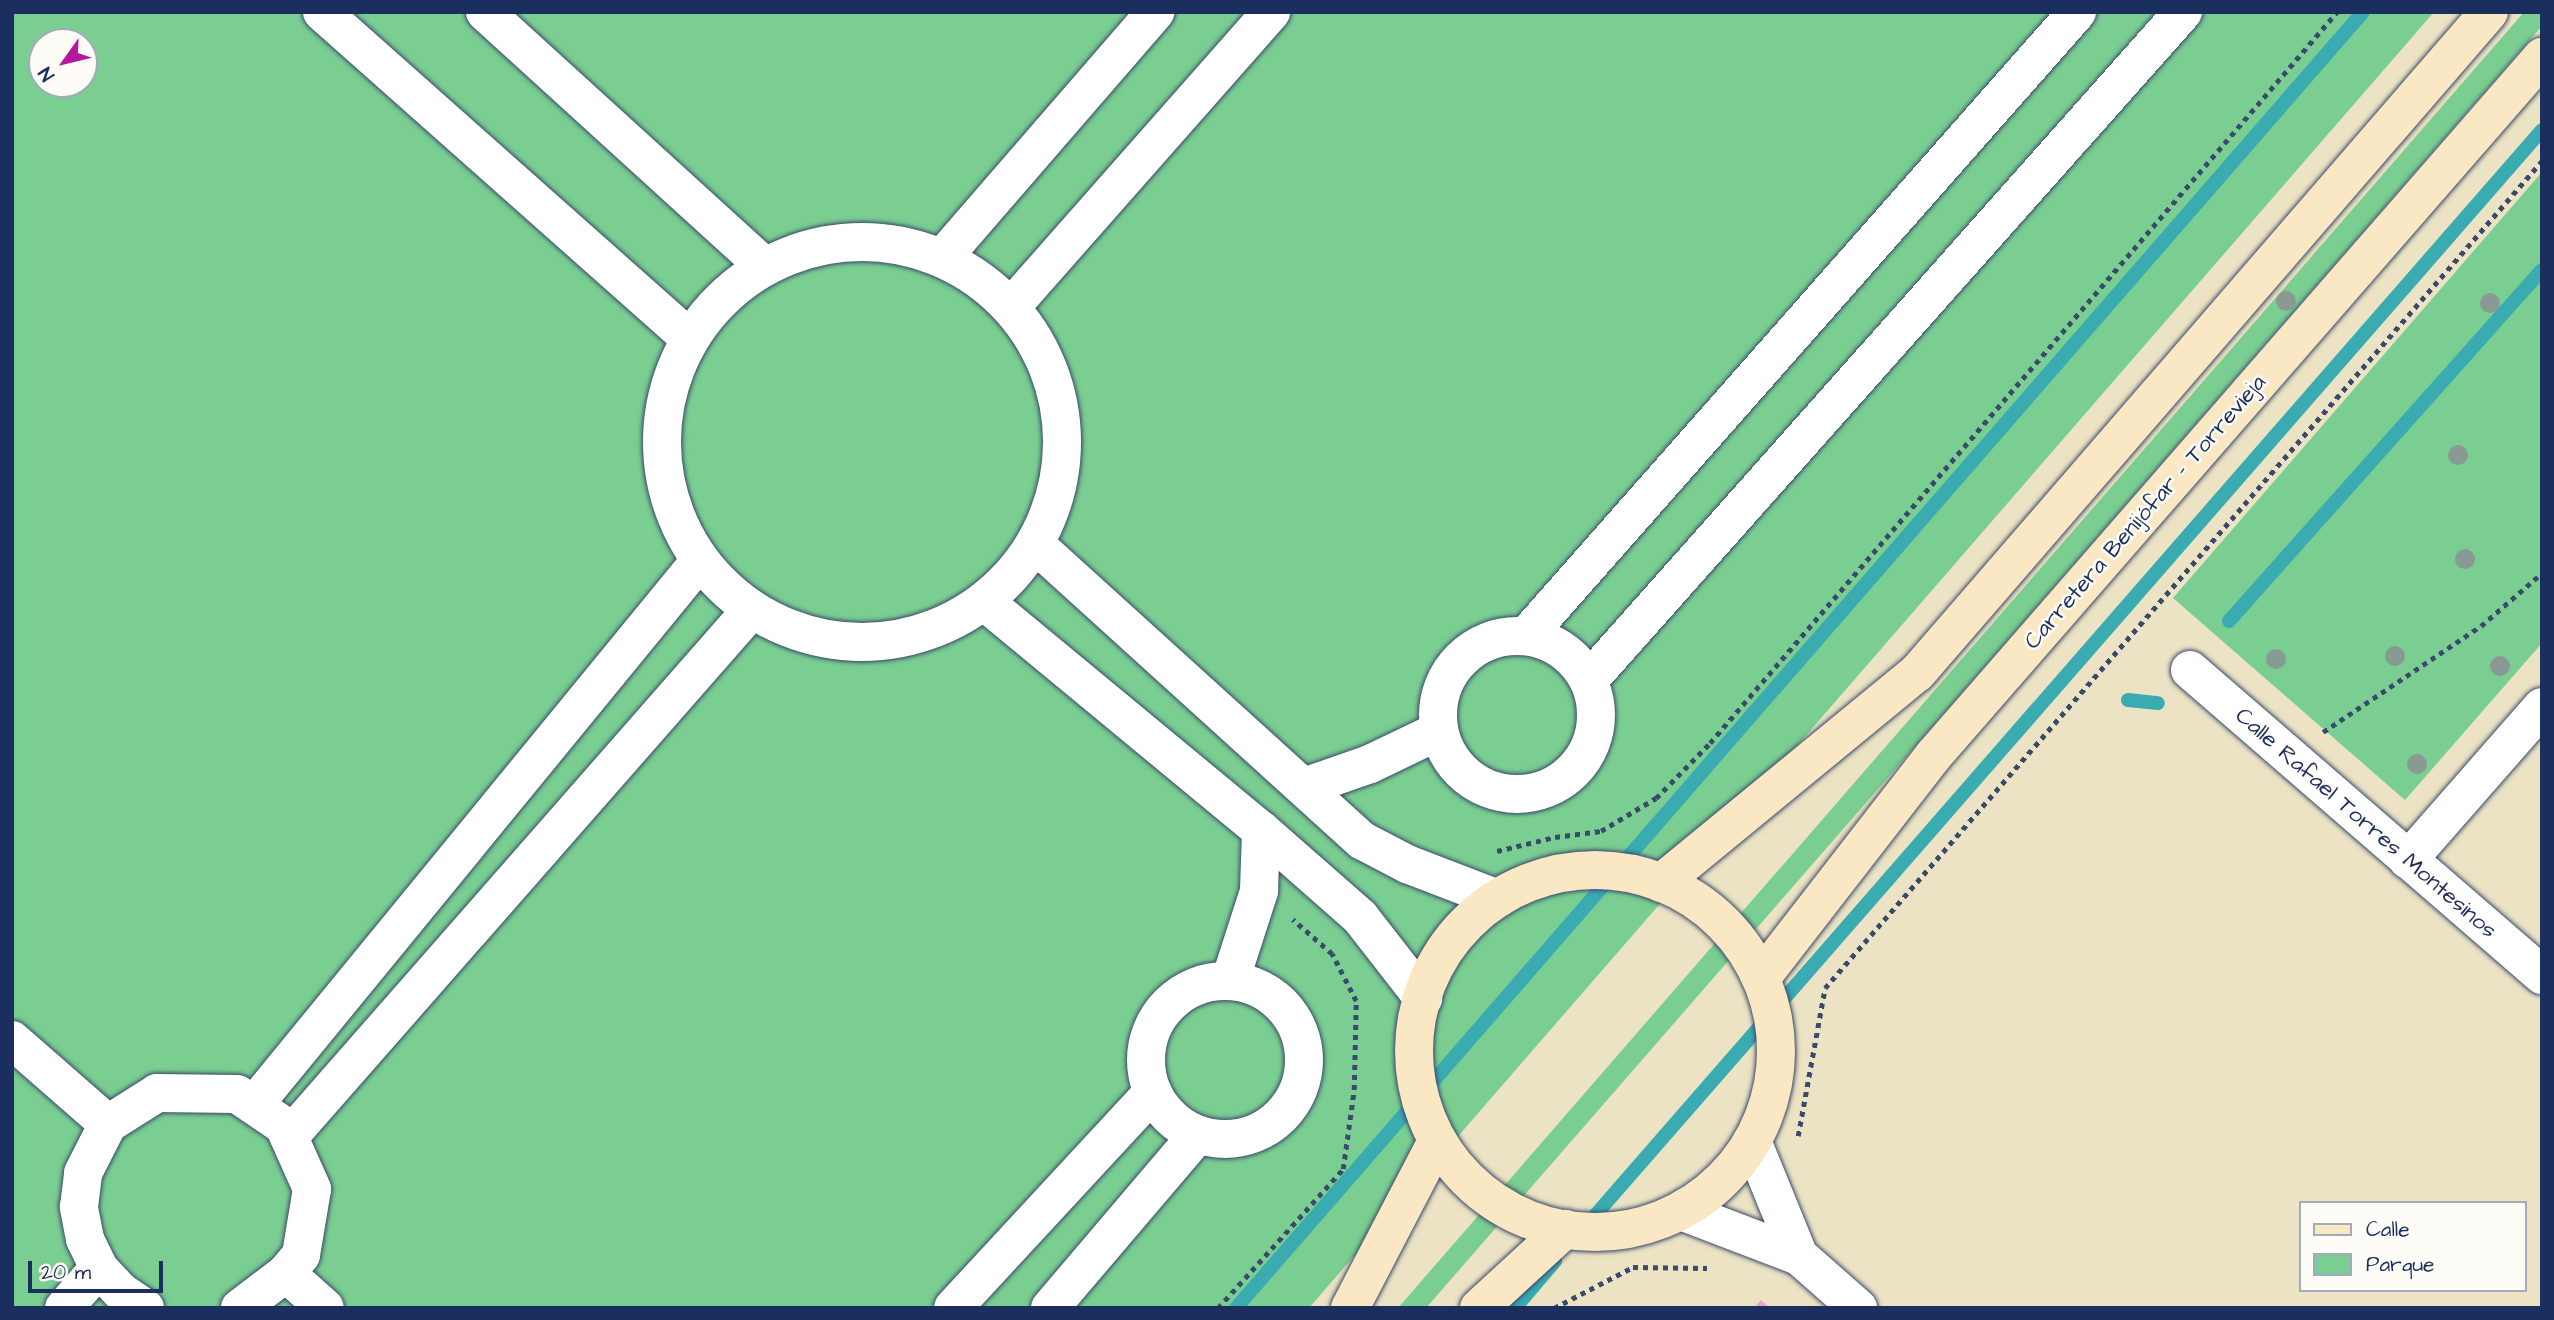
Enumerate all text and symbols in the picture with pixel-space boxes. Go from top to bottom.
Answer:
north arrow [28,28,98,98]
text: N [32,61,61,86]
street label: Carretera Benijófar - Torrevieja [2018,369,2272,655]
street label: Calle Rafael Torres Montesinos [2230,702,2502,944]
legend [2298,1201,2526,1292]
text: Calle [2366,1215,2410,1244]
scale bar [32,1246,166,1290]
text: Parque [2366,1250,2434,1279]
text: 20 m [41,1258,91,1287]

